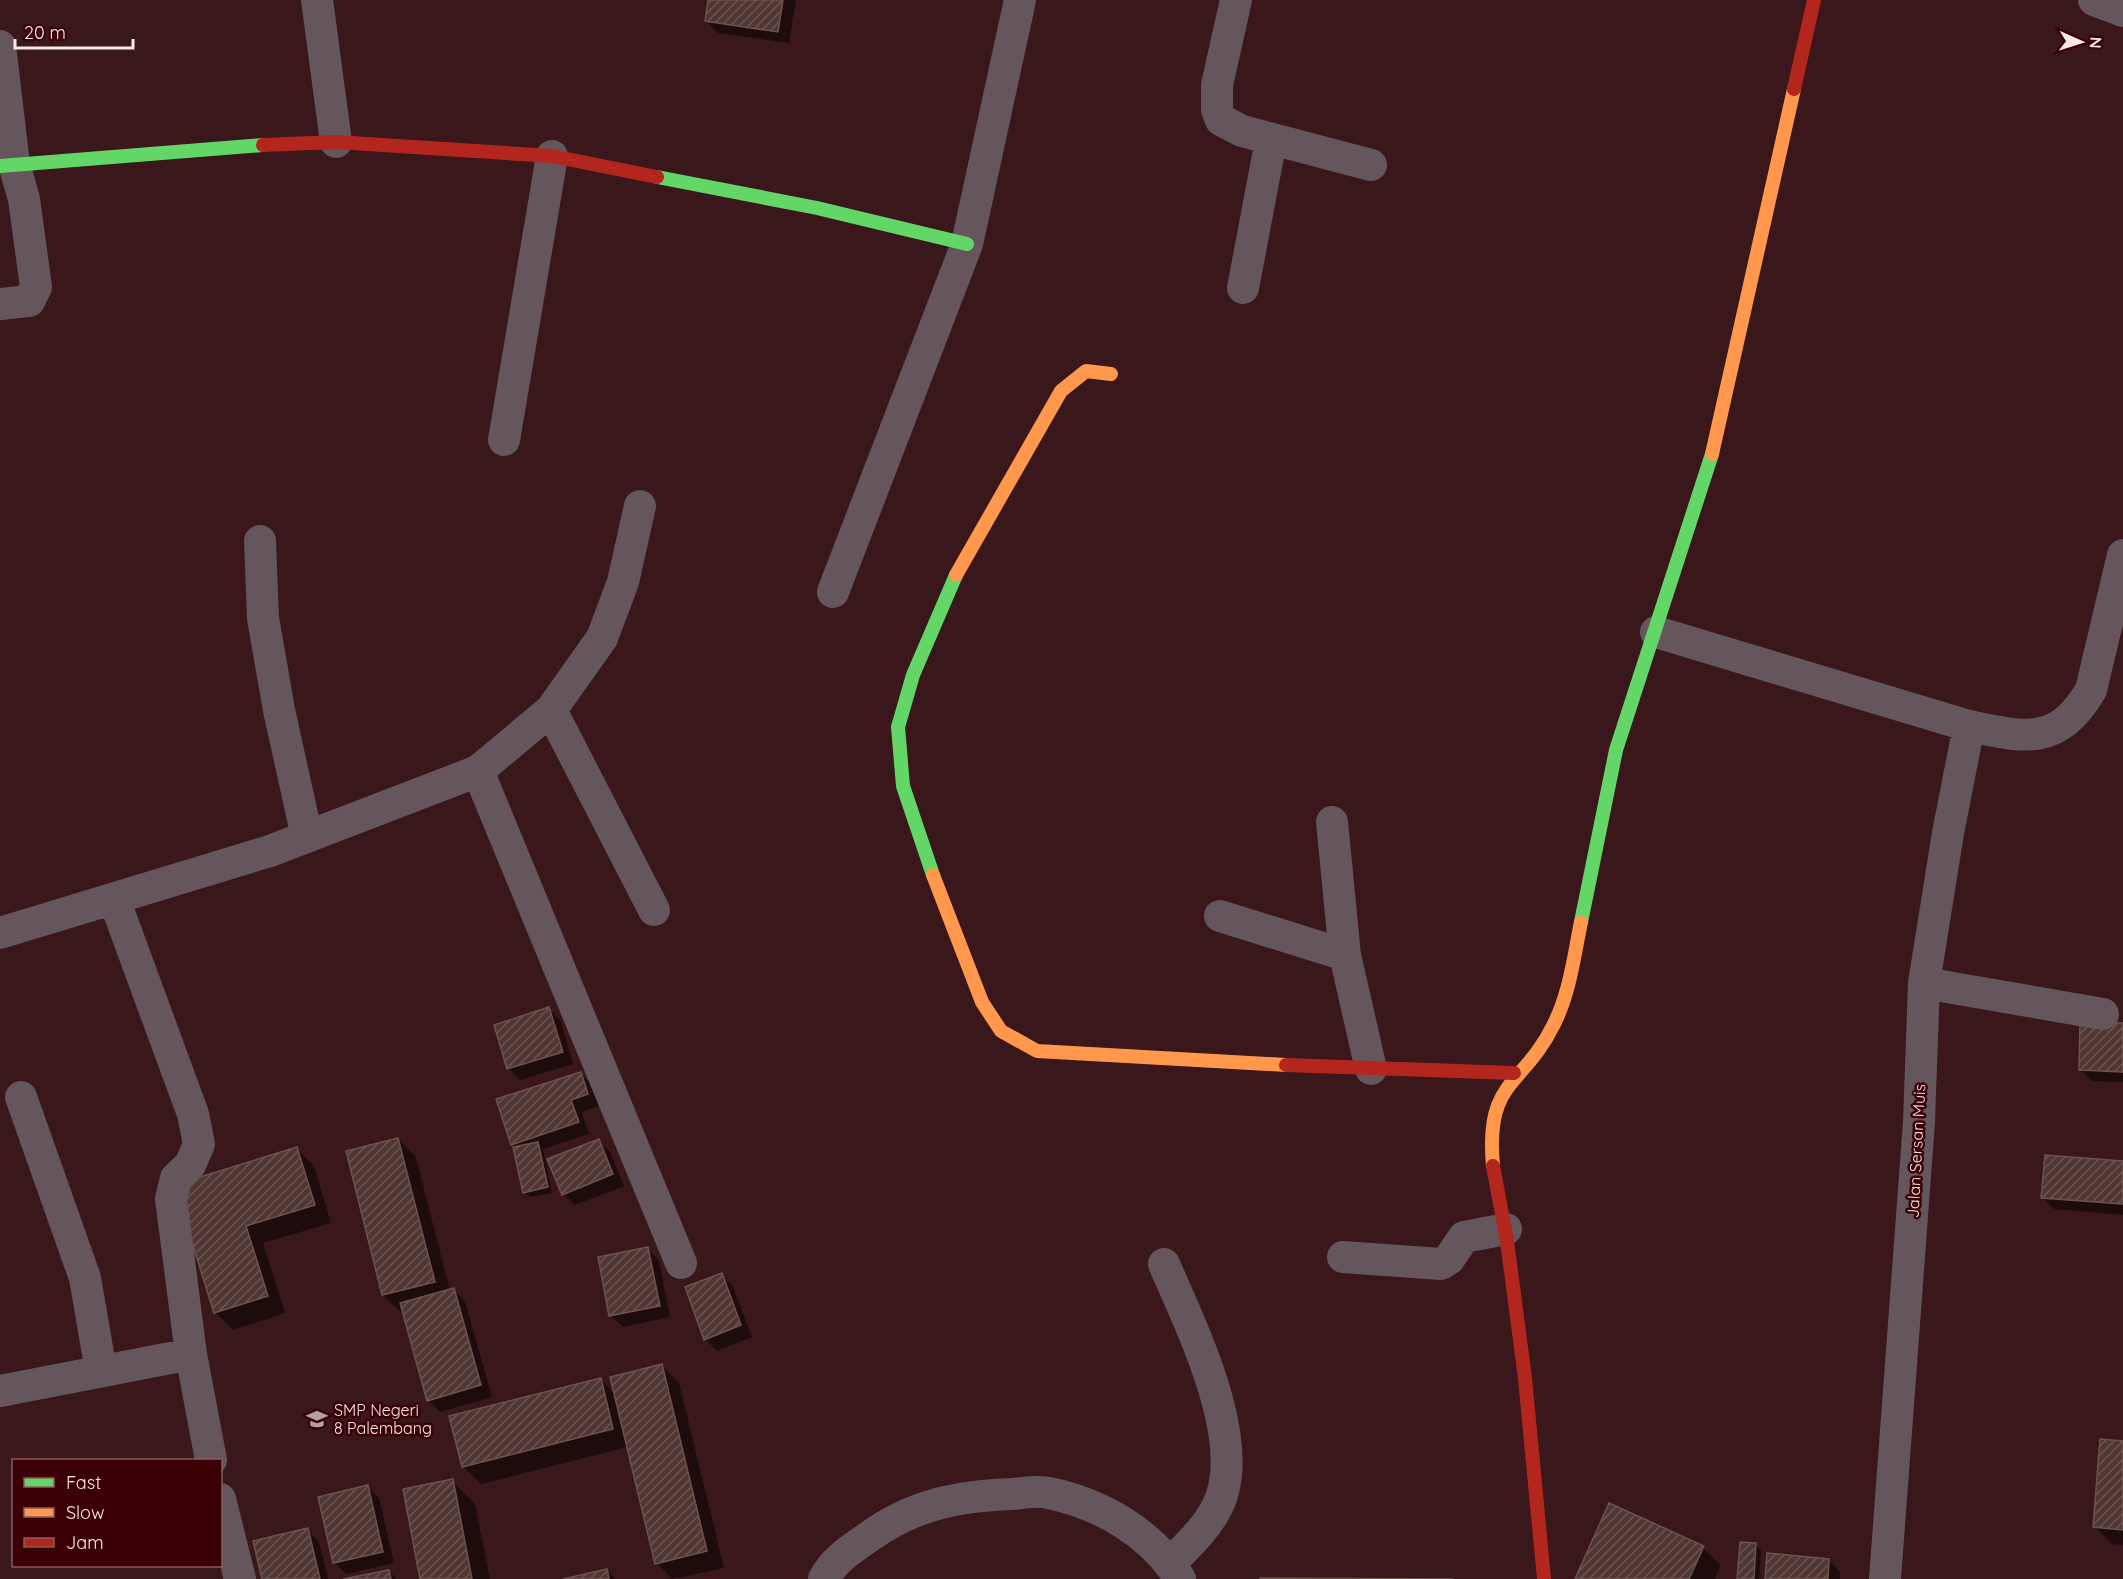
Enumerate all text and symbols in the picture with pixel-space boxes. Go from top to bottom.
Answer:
scale bar [15,12,134,50]
north arrow [2051,12,2111,72]
text: 20 m [24,21,66,44]
text: N [2086,36,2106,49]
street label: Jalan Sersan Muis [1903,1083,1929,1219]
place label: SMP Negeri 8 Palembang [334,1400,432,1438]
school or university icon: SMP Negeri 8 Palembang [305,1407,329,1431]
legend [12,1459,222,1567]
text: Fast [66,1471,101,1494]
text: Slow [66,1501,104,1524]
text: Jam [66,1531,104,1554]

